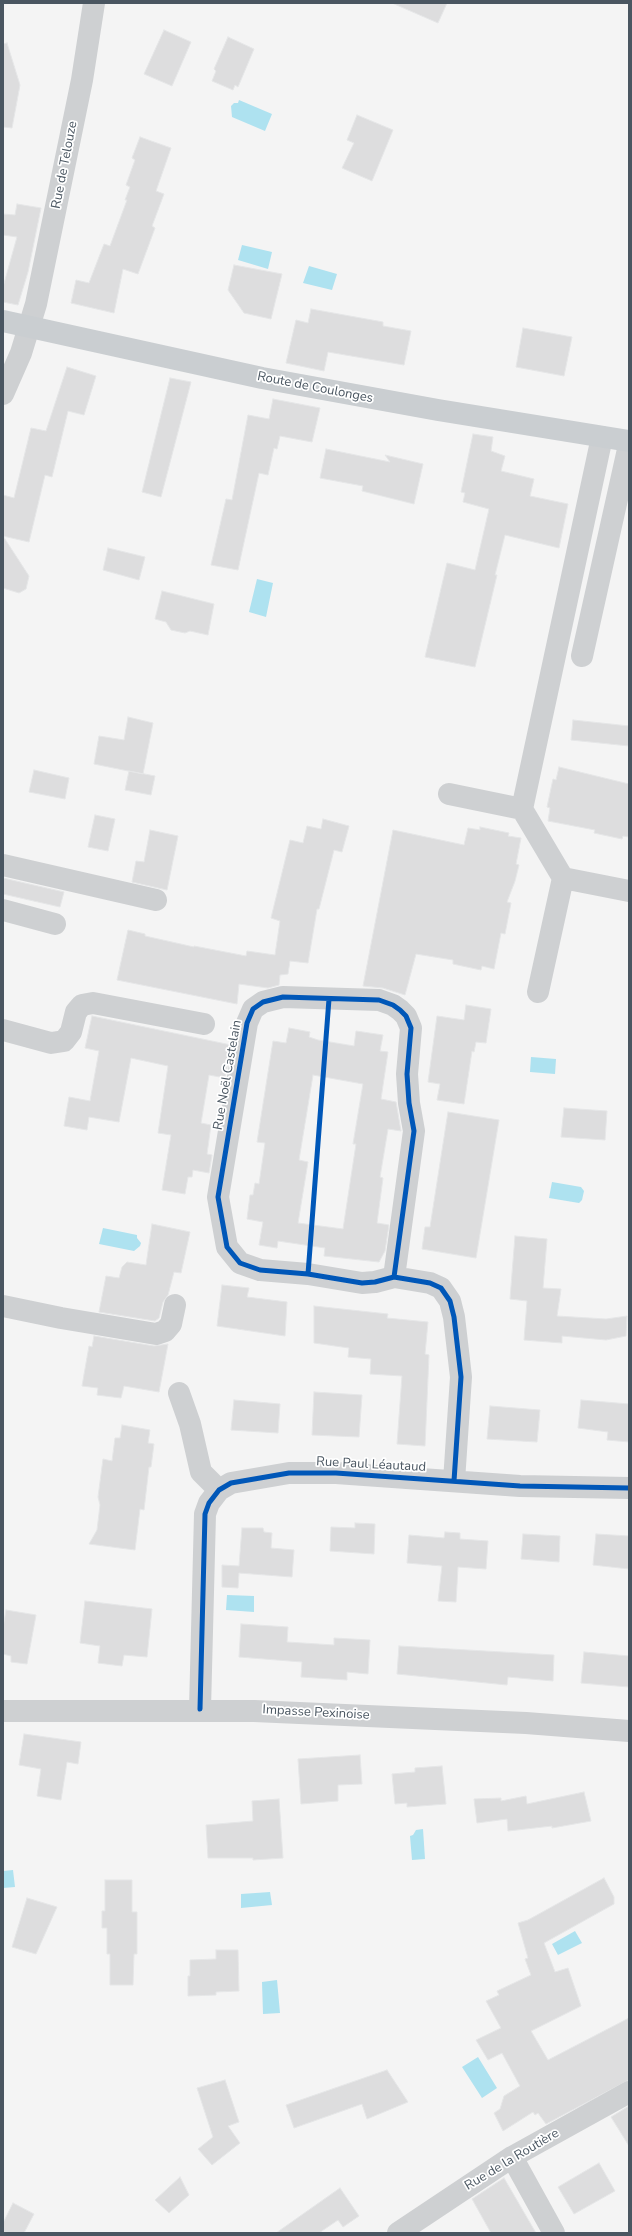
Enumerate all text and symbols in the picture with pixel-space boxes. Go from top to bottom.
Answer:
street label: Rue de Telouze [49,120,81,210]
street label: Route de Coulonges [256,369,374,407]
street label: Rue Noël Castelain [211,1019,245,1131]
street label: Rue Paul Léautaud [316,1454,426,1476]
street label: Impasse Pexinoise [262,1702,370,1724]
street label: Rue de la Routière [462,2126,562,2194]

